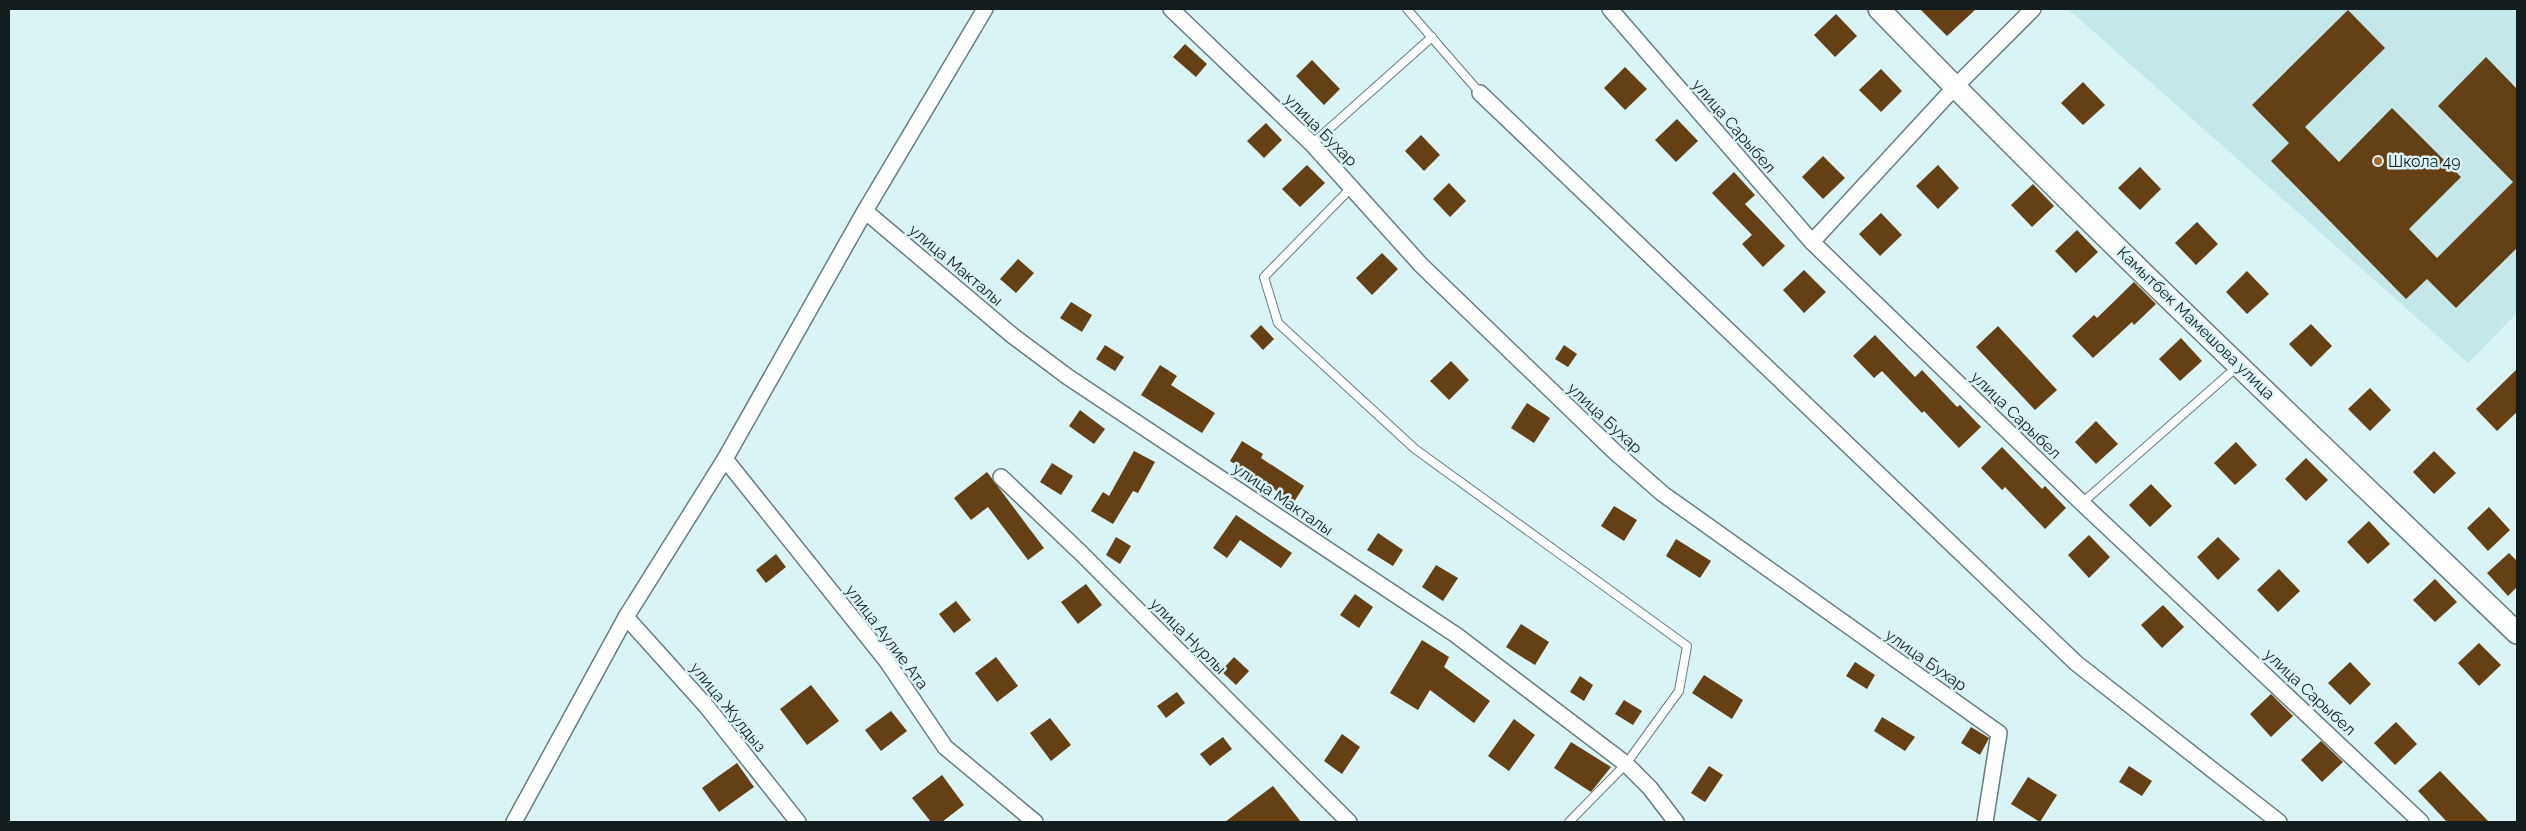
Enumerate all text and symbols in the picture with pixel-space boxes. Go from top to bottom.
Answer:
street label: улица Сарыбел [1688,75,1780,177]
street label: улица Бухар [1281,90,1361,170]
place label: Школа 49 [2388,152,2461,171]
marker: Школа 49 [2372,155,2384,167]
street label: улица Макталы [905,220,1007,310]
street label: Камытбек Мамешова улица [2113,243,2279,403]
street label: улица Сарыбел [1967,367,2065,463]
street label: улица Бухар [1564,379,1646,457]
street label: улица Макталы [1229,459,1337,539]
street label: улица Аулие Ата [842,581,932,693]
street label: улица Нурлы [1146,594,1230,678]
street label: улица Бухар [1882,625,1970,695]
street label: улица Сарыбел [2260,645,2360,739]
street label: улица Жулдыз [686,658,770,756]

